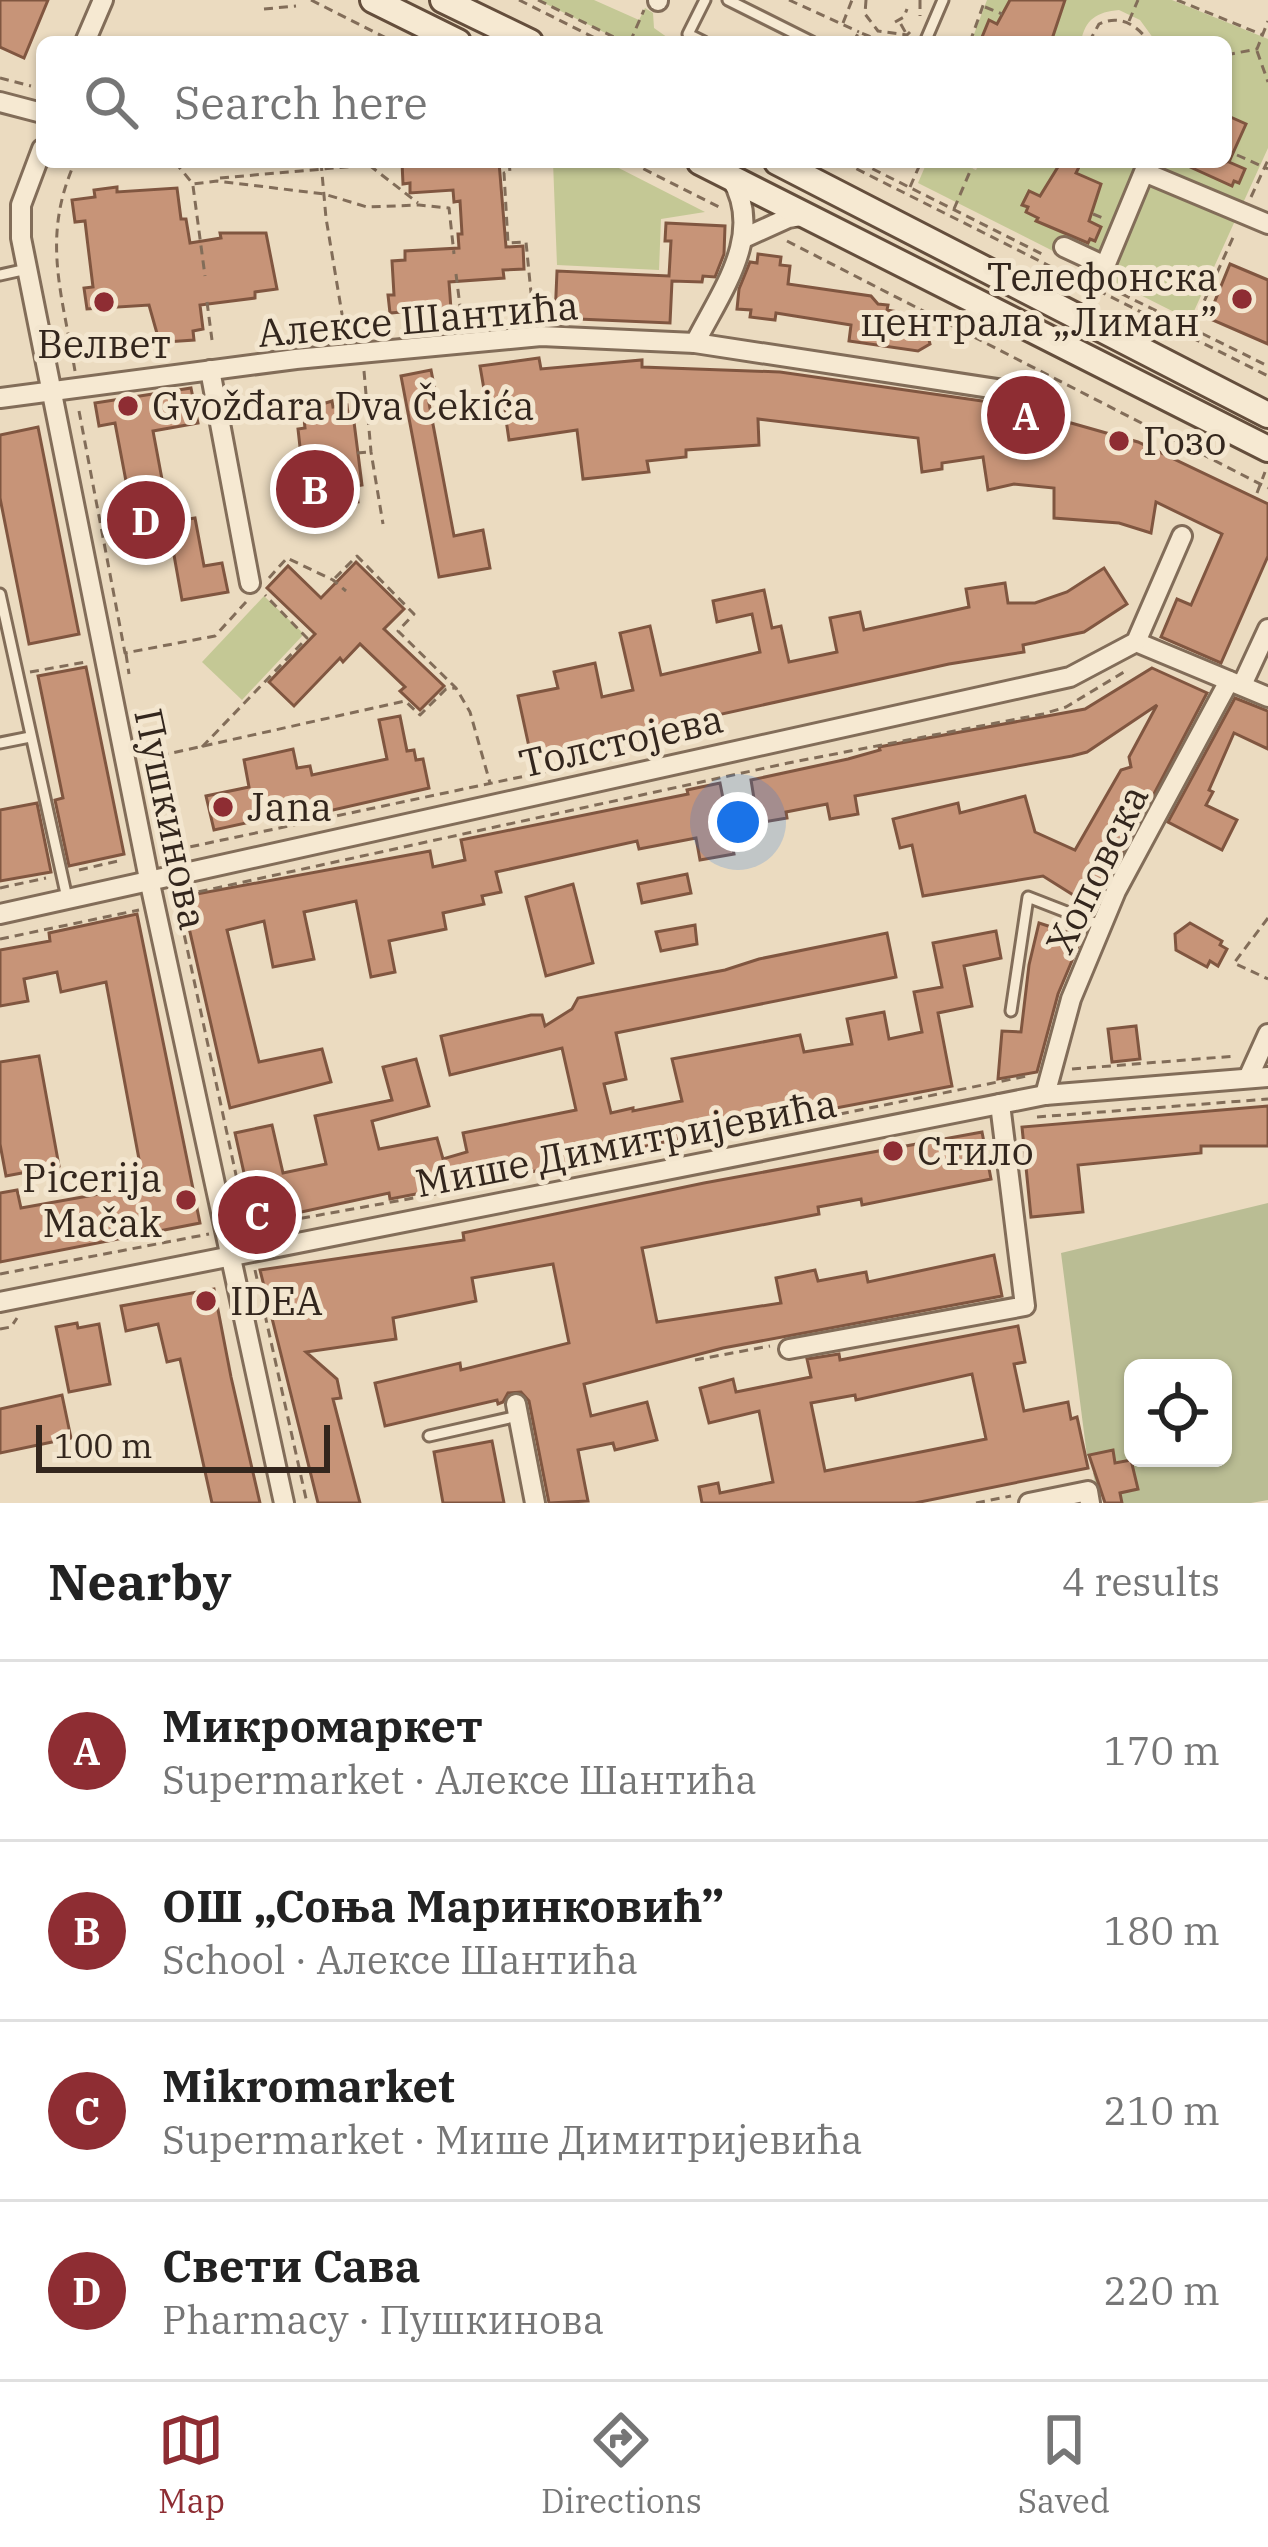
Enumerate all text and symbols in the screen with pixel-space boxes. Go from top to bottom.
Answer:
search box [36,36,1232,168]
icon: search [78,69,144,135]
text: Search here [174,73,428,131]
place label: Телефонска централа „Лиман” [860,251,1218,347]
street label: Алексе Шантића [255,279,581,358]
marker: Телефонска централа „Лиман” [1229,286,1255,312]
marker: Велвет [91,289,117,315]
place label: Велвет [37,318,171,369]
pin: A [987,370,1065,460]
place label: Gvožđara Dva Čekića [152,380,535,431]
marker: Gvožđara Dva Čekića [115,393,141,419]
place label: Гозо [1143,415,1227,466]
marker: Гозо [1106,428,1132,454]
pin: B [276,444,354,534]
pin: D [107,475,185,565]
street label: Толстојева [514,692,728,789]
street label: Пушкинова [123,704,220,934]
street label: Хоповска [1034,776,1159,961]
place label: Jana [247,781,332,832]
your location [708,792,768,852]
marker: Jana [210,794,236,820]
street label: Мише Димитријевића [411,1077,841,1208]
place label: Стило [917,1125,1034,1176]
marker: Стило [880,1138,906,1164]
place label: Picerija Mačak [22,1152,162,1248]
pin: C [218,1170,296,1260]
marker: Picerija Mačak [173,1187,199,1213]
place label: IDEA [230,1275,323,1326]
marker: IDEA [193,1288,219,1314]
map controls [1124,1359,1232,1467]
button: locate [1124,1359,1232,1467]
scale bar [36,1419,330,1472]
text: 100 m [54,1424,153,1467]
text: Nearby [48,1548,232,1614]
text: 4 results [1062,1556,1220,1607]
text: Микромаркет [162,1696,483,1754]
text: A [73,1725,101,1776]
text: 170 m [1104,1725,1220,1776]
text: Supermarket · Алексе Шантића [162,1754,757,1805]
text: ОШ „Соња Маринковић” [162,1876,724,1934]
text: B [73,1905,101,1956]
text: 180 m [1104,1905,1220,1956]
text: School · Алексе Шантића [162,1934,638,1985]
text: Mikromarket [162,2056,455,2114]
text: C [74,2085,100,2136]
text: 210 m [1104,2085,1220,2136]
text: Supermarket · Мише Димитријевића [162,2114,863,2165]
text: Свети Сава [162,2236,421,2294]
text: D [72,2265,102,2316]
text: 220 m [1104,2265,1220,2316]
text: Pharmacy · Пушкинова [162,2294,604,2345]
tab: Map [158,2407,225,2522]
tab: Directions [541,2407,702,2522]
tab: Saved [1018,2407,1110,2522]

